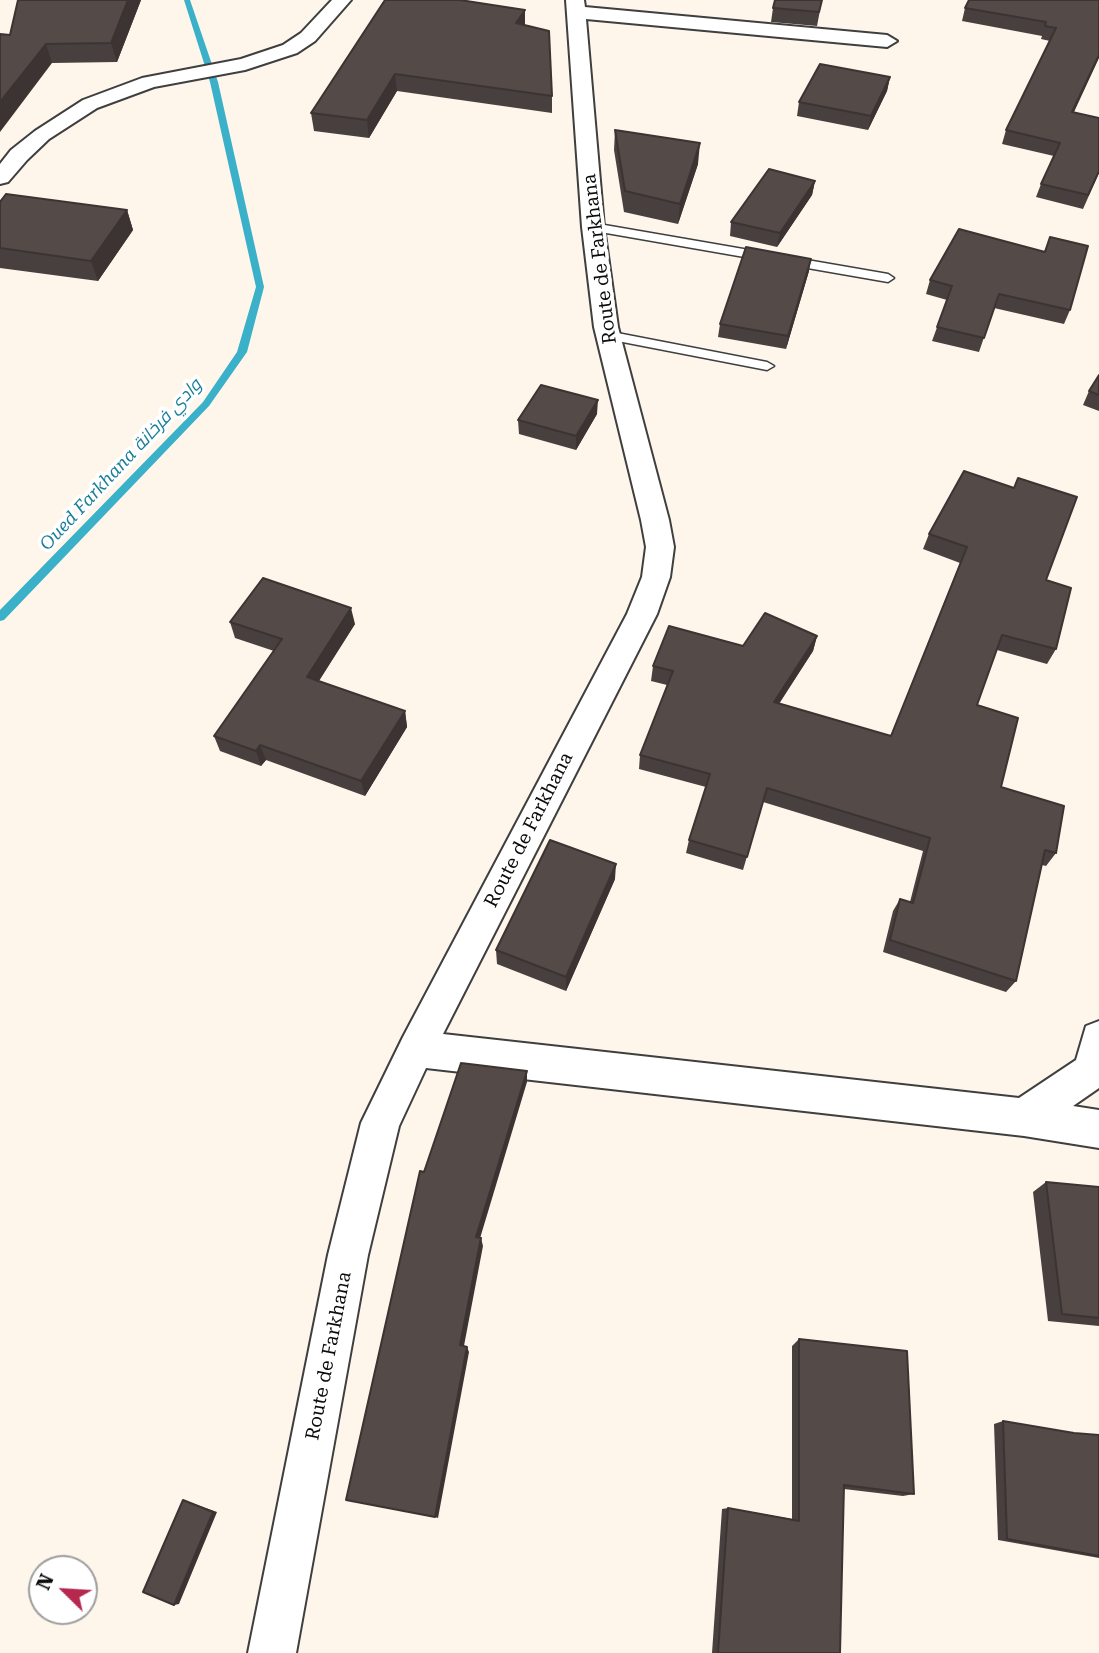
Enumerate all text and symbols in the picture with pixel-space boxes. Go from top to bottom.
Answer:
street label: Route de Farkhana [578,173,622,345]
water label: Oued Farkhana وادي فرخانة [36,375,206,555]
street label: Route de Farkhana [480,749,578,911]
street label: Route de Farkhana [301,1270,357,1442]
north arrow [28,1555,98,1625]
text: N [32,1571,59,1593]

